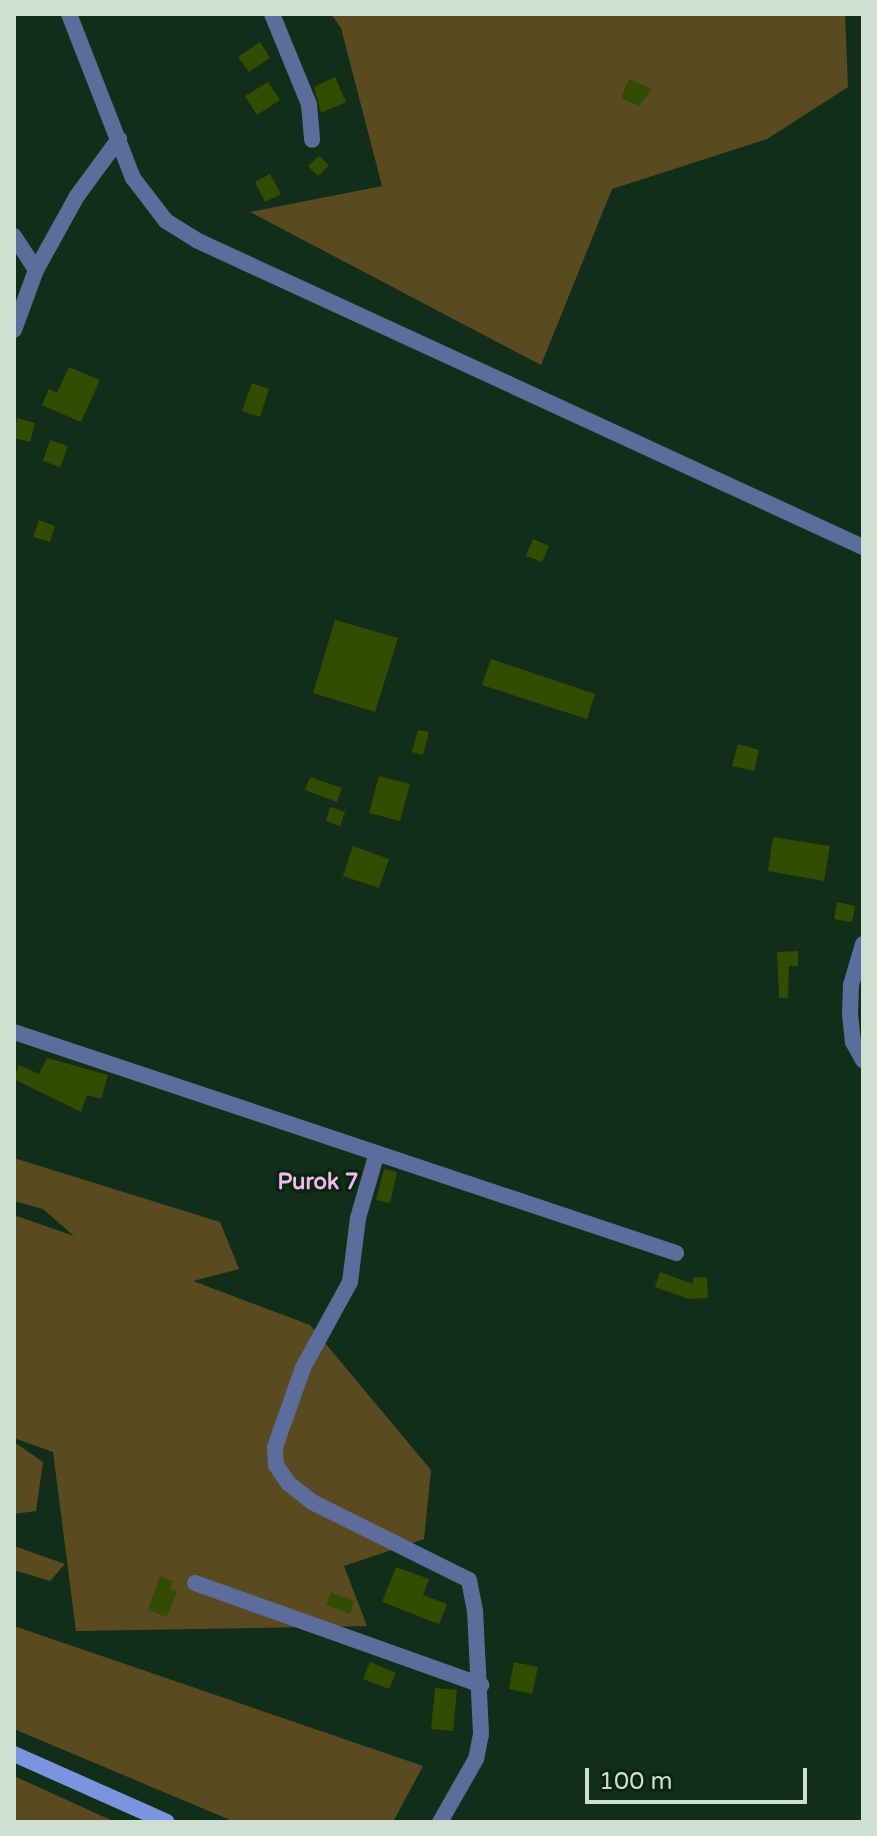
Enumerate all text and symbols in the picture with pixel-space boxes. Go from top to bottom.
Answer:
district label: Purok 7 [277,1170,359,1196]
scale bar [589,1752,811,1802]
text: 100 m [599,1767,673,1796]

